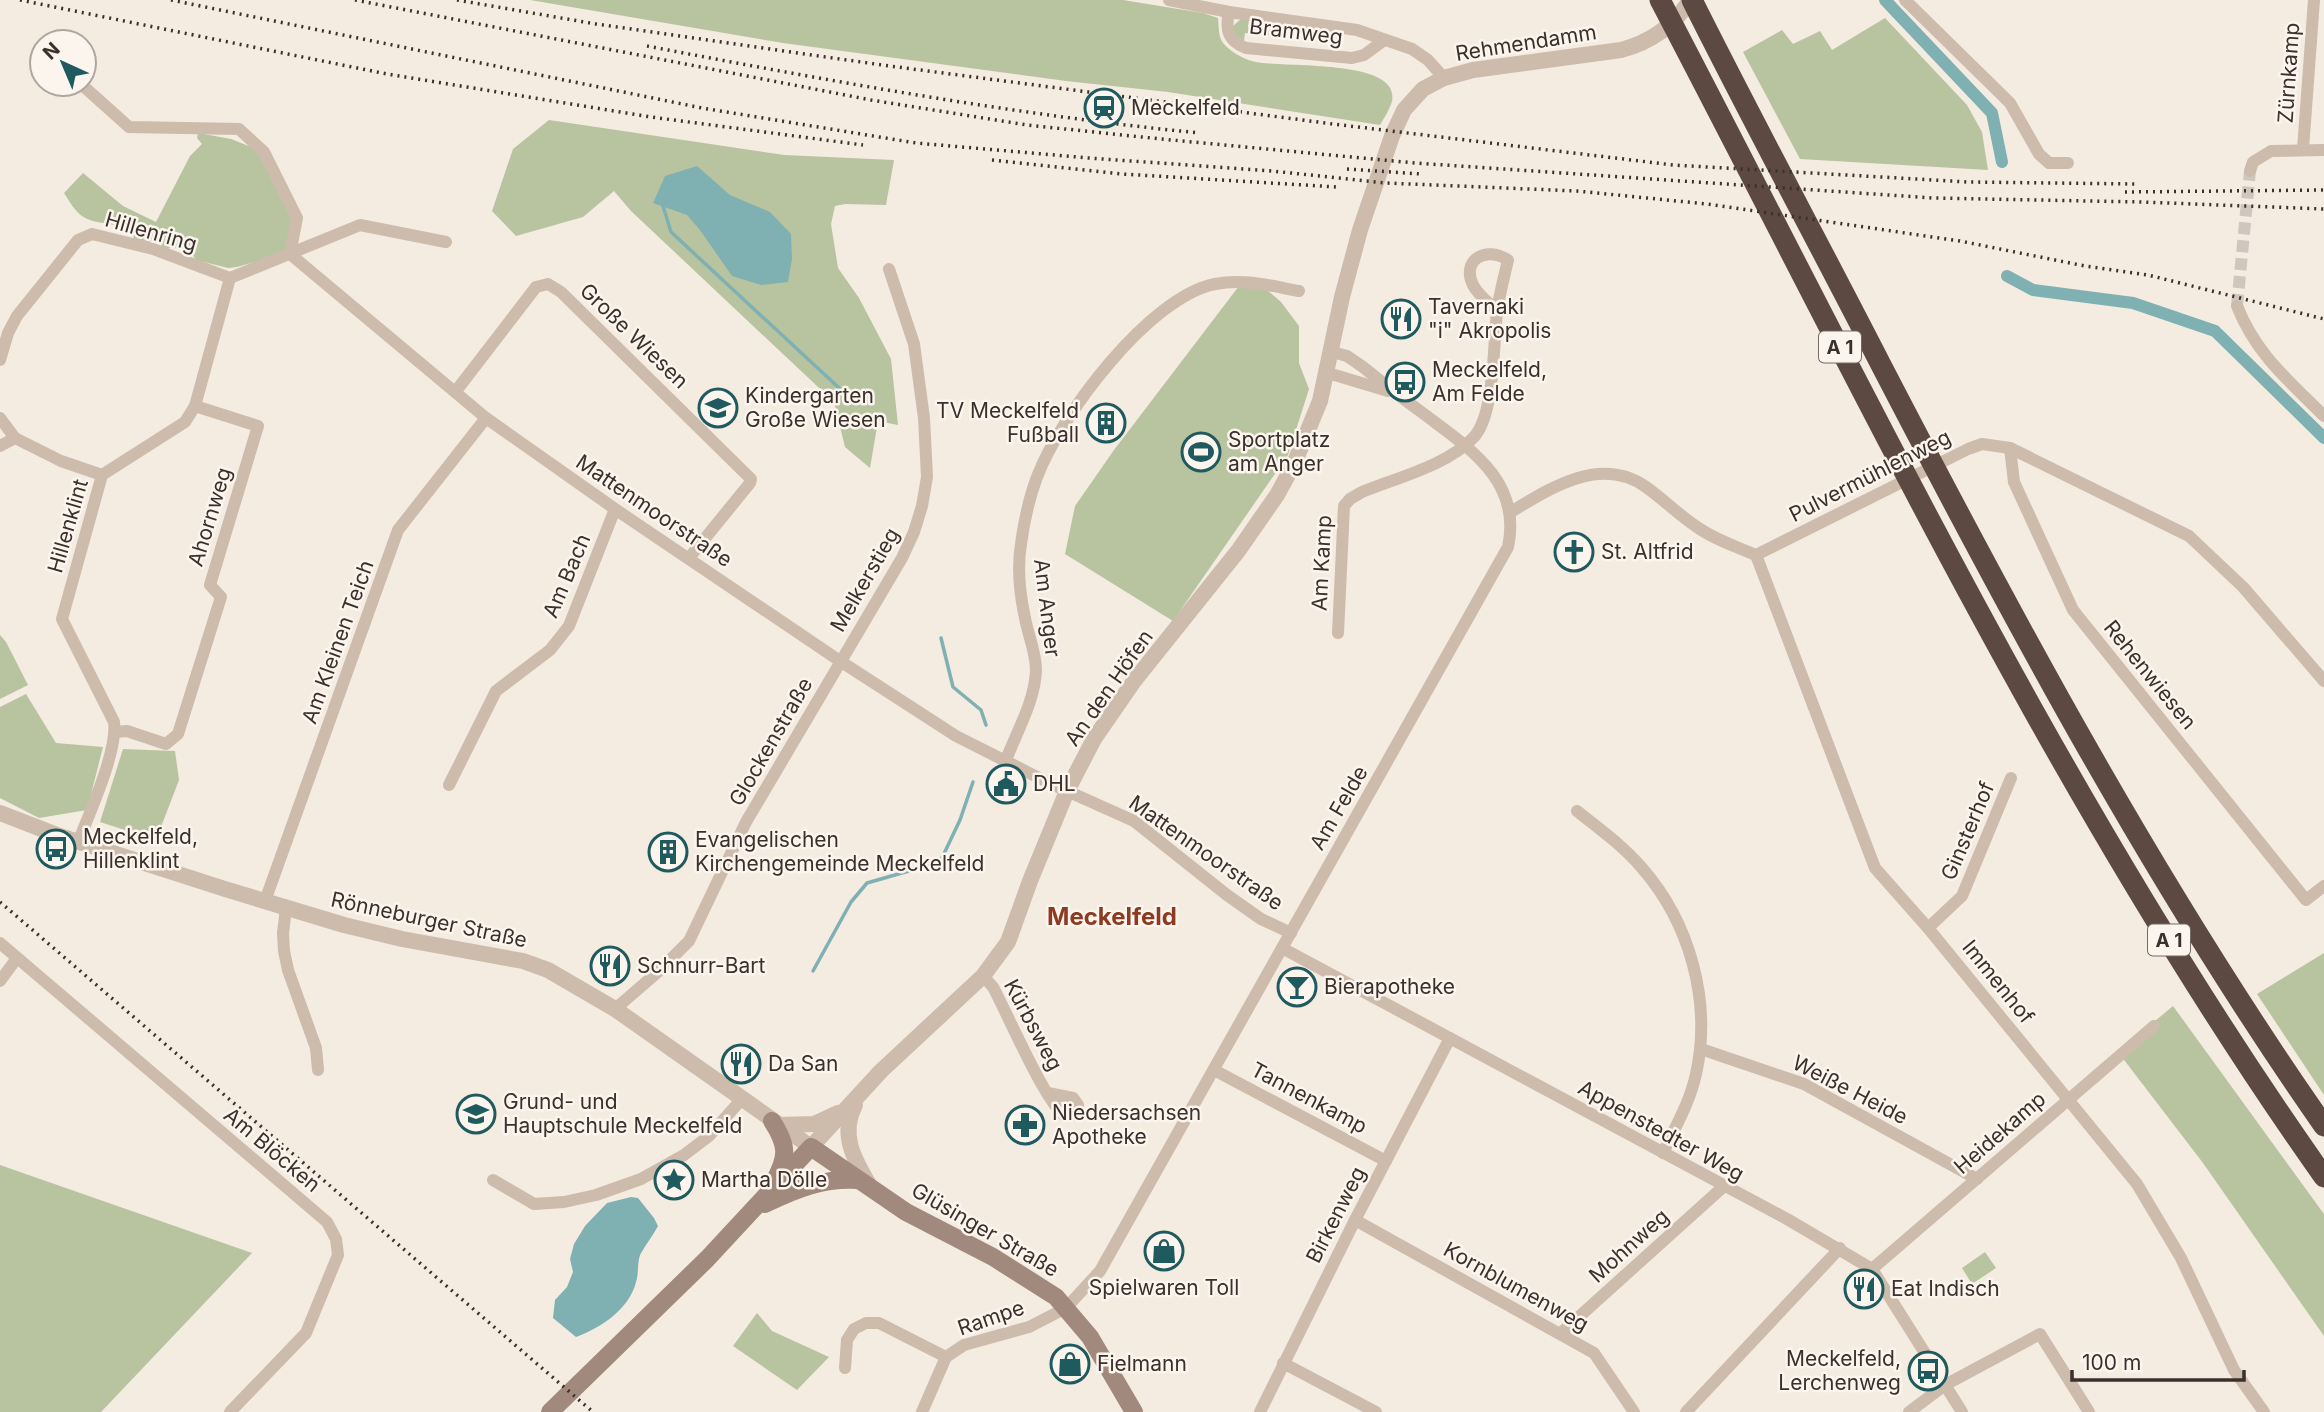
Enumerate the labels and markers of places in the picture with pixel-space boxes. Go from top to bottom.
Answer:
station icon: Meckelfeld [1083,87,1125,129]
place label: Meckelfeld [1131,95,1240,120]
place label: Tavernaki "i" Akropolis [1428,294,1551,343]
restaurant icon: Tavernaki "i" Akropolis [1380,298,1422,340]
place label: Meckelfeld, Am Felde [1432,357,1547,406]
bus stop icon: Meckelfeld, Am Felde [1384,361,1426,403]
place label: Kindergarten Große Wiesen [745,383,886,432]
school or university icon: Kindergarten Große Wiesen [697,387,739,429]
place label: TV Meckelfeld Fußball [936,398,1079,447]
building icon: TV Meckelfeld Fußball [1085,402,1127,444]
place label: Sportplatz am Anger [1228,427,1330,476]
sports icon: Sportplatz am Anger [1180,431,1222,473]
church icon: St. Altfrid [1553,531,1595,573]
place label: St. Altfrid [1601,539,1694,564]
public building icon: DHL [985,763,1027,805]
place label: DHL [1033,771,1076,796]
place label: Meckelfeld, Hillenklint [83,824,198,873]
place label: Evangelischen Kirchengemeinde Meckelfeld [695,827,984,876]
bus stop icon: Meckelfeld, Hillenklint [35,828,77,870]
building icon: Evangelischen Kirchengemeinde Meckelfeld [647,831,689,873]
restaurant icon: Schnurr-Bart [589,945,631,987]
place label: Schnurr-Bart [637,953,765,978]
bar icon: Bierapotheke [1276,966,1318,1008]
place label: Bierapotheke [1324,974,1455,999]
restaurant icon: Da San [720,1043,762,1085]
place label: Da San [768,1051,839,1076]
place label: Grund- und Hauptschule Meckelfeld [503,1089,742,1138]
school or university icon: Grund- und Hauptschule Meckelfeld [455,1093,497,1135]
place label: Niedersachsen Apotheke [1052,1100,1201,1149]
pharmacy icon: Niedersachsen Apotheke [1004,1104,1046,1146]
place icon: Martha Dölle [653,1159,695,1201]
place label: Martha Dölle [701,1167,827,1192]
shop icon: Spielwaren Toll [1143,1230,1185,1272]
restaurant icon: Eat Indisch [1843,1268,1885,1310]
place label: Spielwaren Toll [1089,1275,1239,1300]
place label: Eat Indisch [1891,1276,2000,1301]
shop icon: Fielmann [1049,1343,1091,1385]
place label: Meckelfeld, Lerchenweg [1778,1346,1901,1395]
bus stop icon: Meckelfeld, Lerchenweg [1907,1350,1949,1392]
place label: Fielmann [1097,1351,1187,1376]

